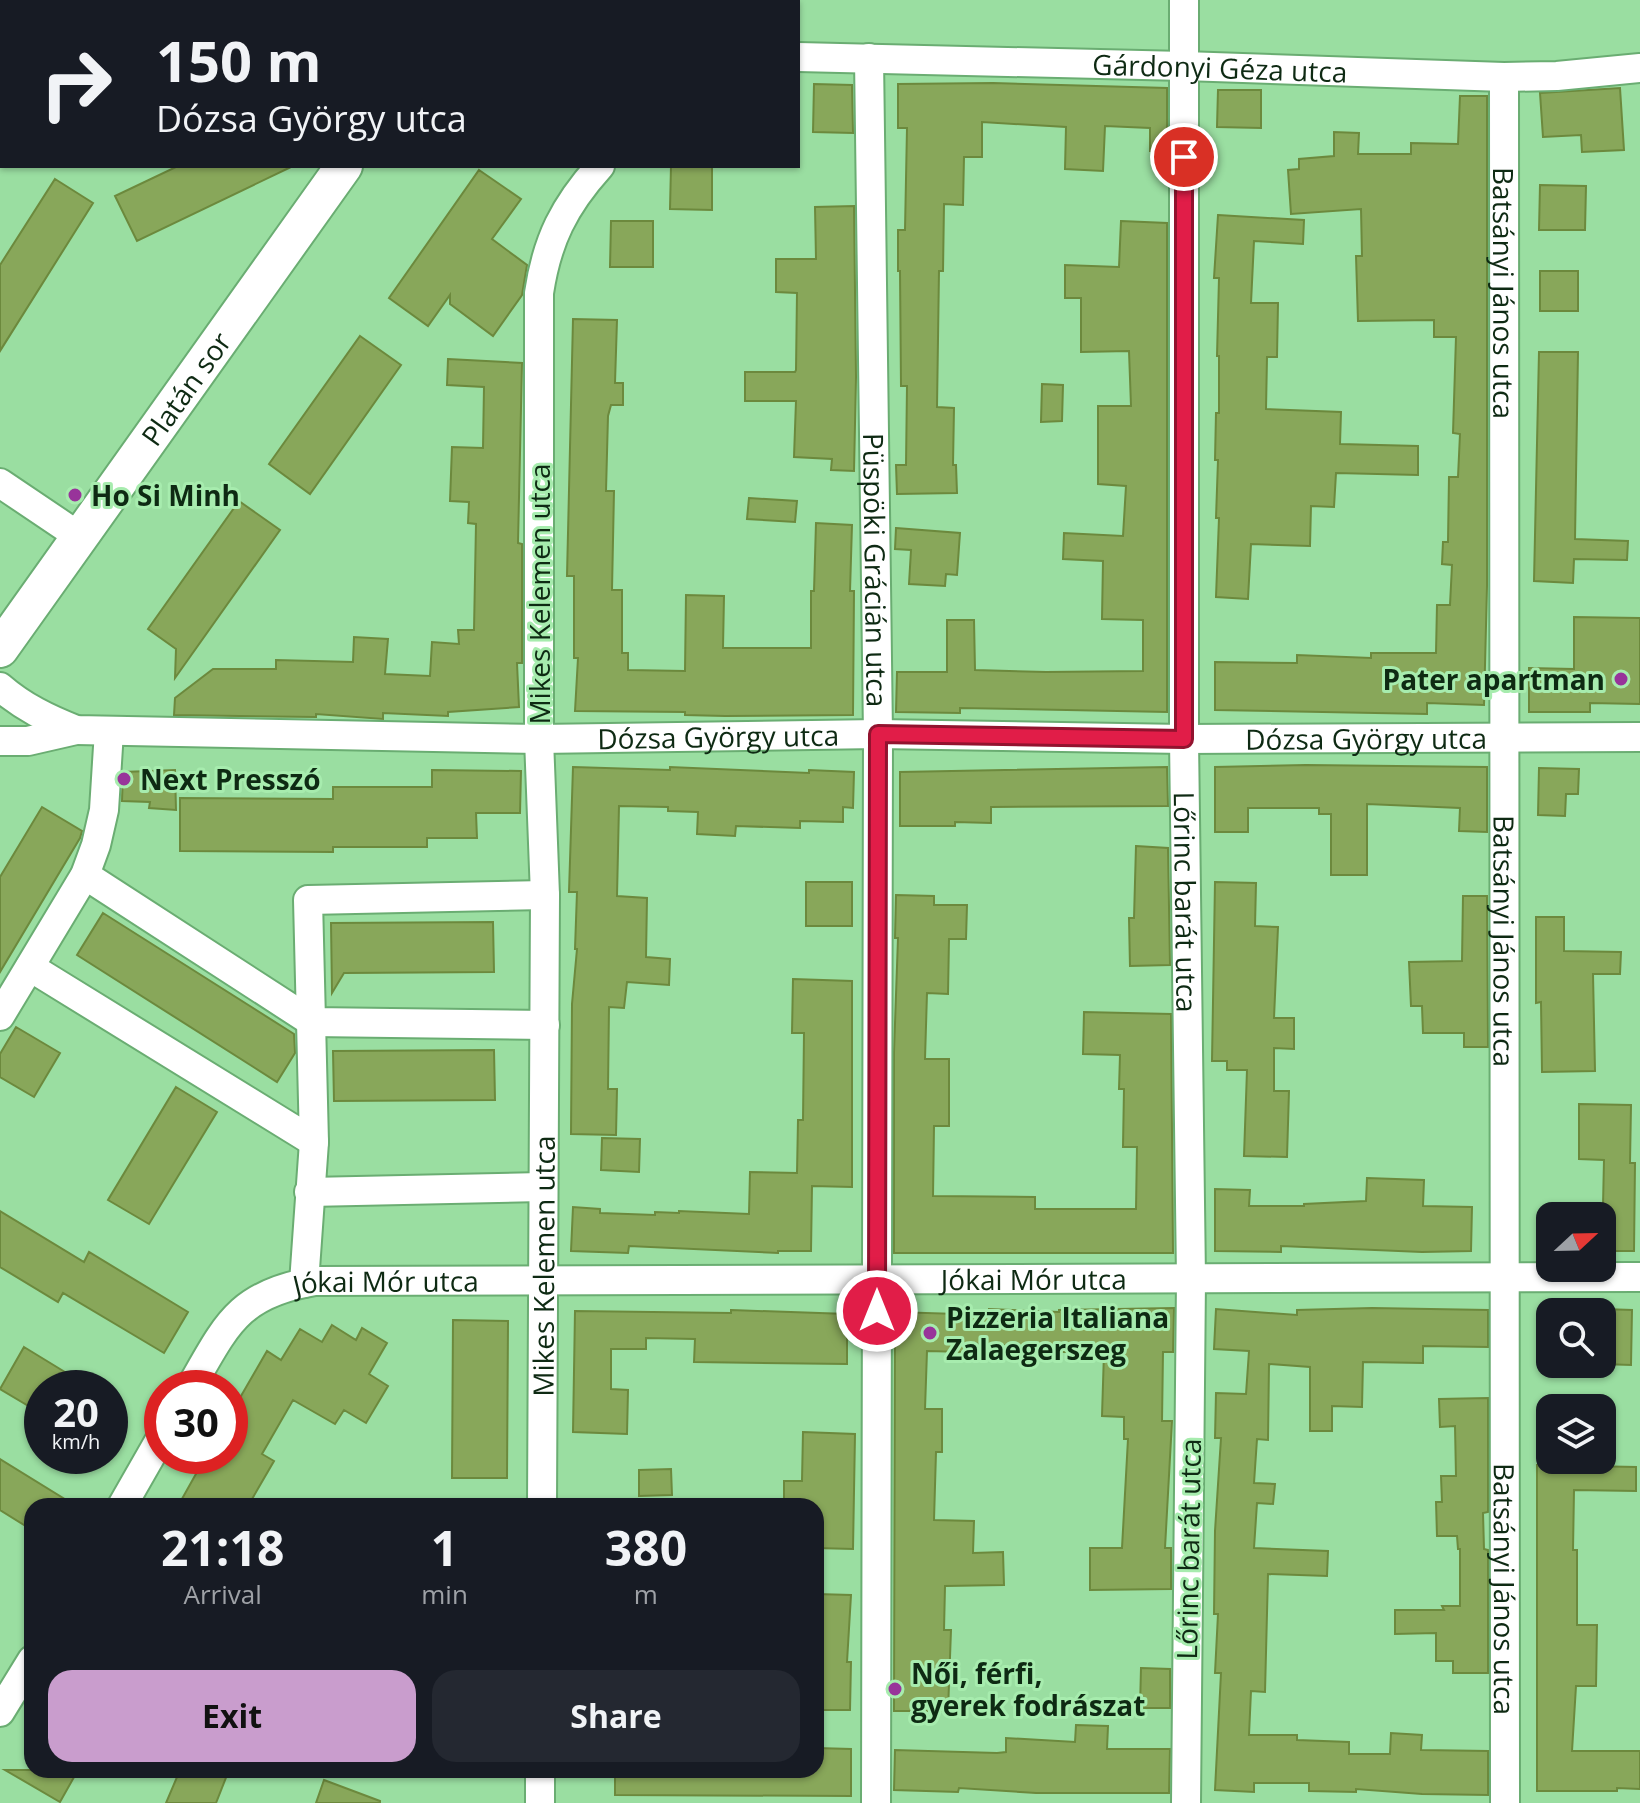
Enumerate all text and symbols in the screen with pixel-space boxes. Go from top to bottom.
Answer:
text: 150 m [156,22,322,98]
icon: right [24,32,128,136]
street label: Gárdonyi Géza utca [1092,45,1348,91]
text: Dózsa György utca [156,94,467,143]
pin [1150,123,1218,191]
icon: arrive [1162,135,1206,179]
street label: Batsányi János utca [1485,167,1523,419]
street label: Platán sor [132,323,239,453]
street label: Püspöki Grácián utca [855,432,897,707]
street label: Mikes Kelemen utca [520,463,558,725]
place label: Ho Si Minh [91,476,240,514]
marker: Ho Si Minh [66,486,84,504]
place label: Pater apartman [1383,660,1605,698]
marker: Pater apartman [1612,670,1630,688]
street label: Dózsa György utca [597,716,839,757]
street label: Dózsa György utca [1245,719,1487,758]
place label: Next Presszó [140,760,321,798]
marker: Next Presszó [115,770,133,788]
street label: Lőrinc barát utca [1166,791,1207,1013]
street label: Batsányi János utca [1485,815,1524,1067]
street label: Mikes Kelemen utca [524,1135,563,1397]
north arrow [1536,1202,1616,1282]
map controls [1536,1202,1616,1474]
street label: Jókai Mór utca [938,1260,1127,1298]
street label: Jókai Mór utca [286,1262,479,1305]
position arrow [835,1269,919,1353]
place label: Pizzeria Italiana Zalaegerszeg [946,1298,1169,1368]
button: search [1536,1298,1616,1378]
marker: Pizzeria Italiana Zalaegerszeg [921,1324,939,1342]
speed limit sign: 30 [144,1370,248,1474]
text: 20 [53,1384,99,1439]
button: layers [1536,1394,1616,1474]
text: km/h [52,1428,100,1455]
street label: Lőrinc barát utca [1167,1438,1209,1660]
street label: Batsányi János utca [1486,1463,1524,1715]
text: 21:18 [161,1515,284,1580]
text: 1 [431,1515,458,1580]
text: 380 [605,1515,687,1580]
text: Arrival [183,1576,262,1612]
text: min [421,1576,468,1612]
text: m [634,1576,658,1612]
place label: Női, férfi, gyerek fodrászat [911,1654,1145,1724]
button: Exit [48,1670,416,1762]
button: Share [432,1670,800,1762]
marker: Női, férfi, gyerek fodrászat [886,1680,904,1698]

